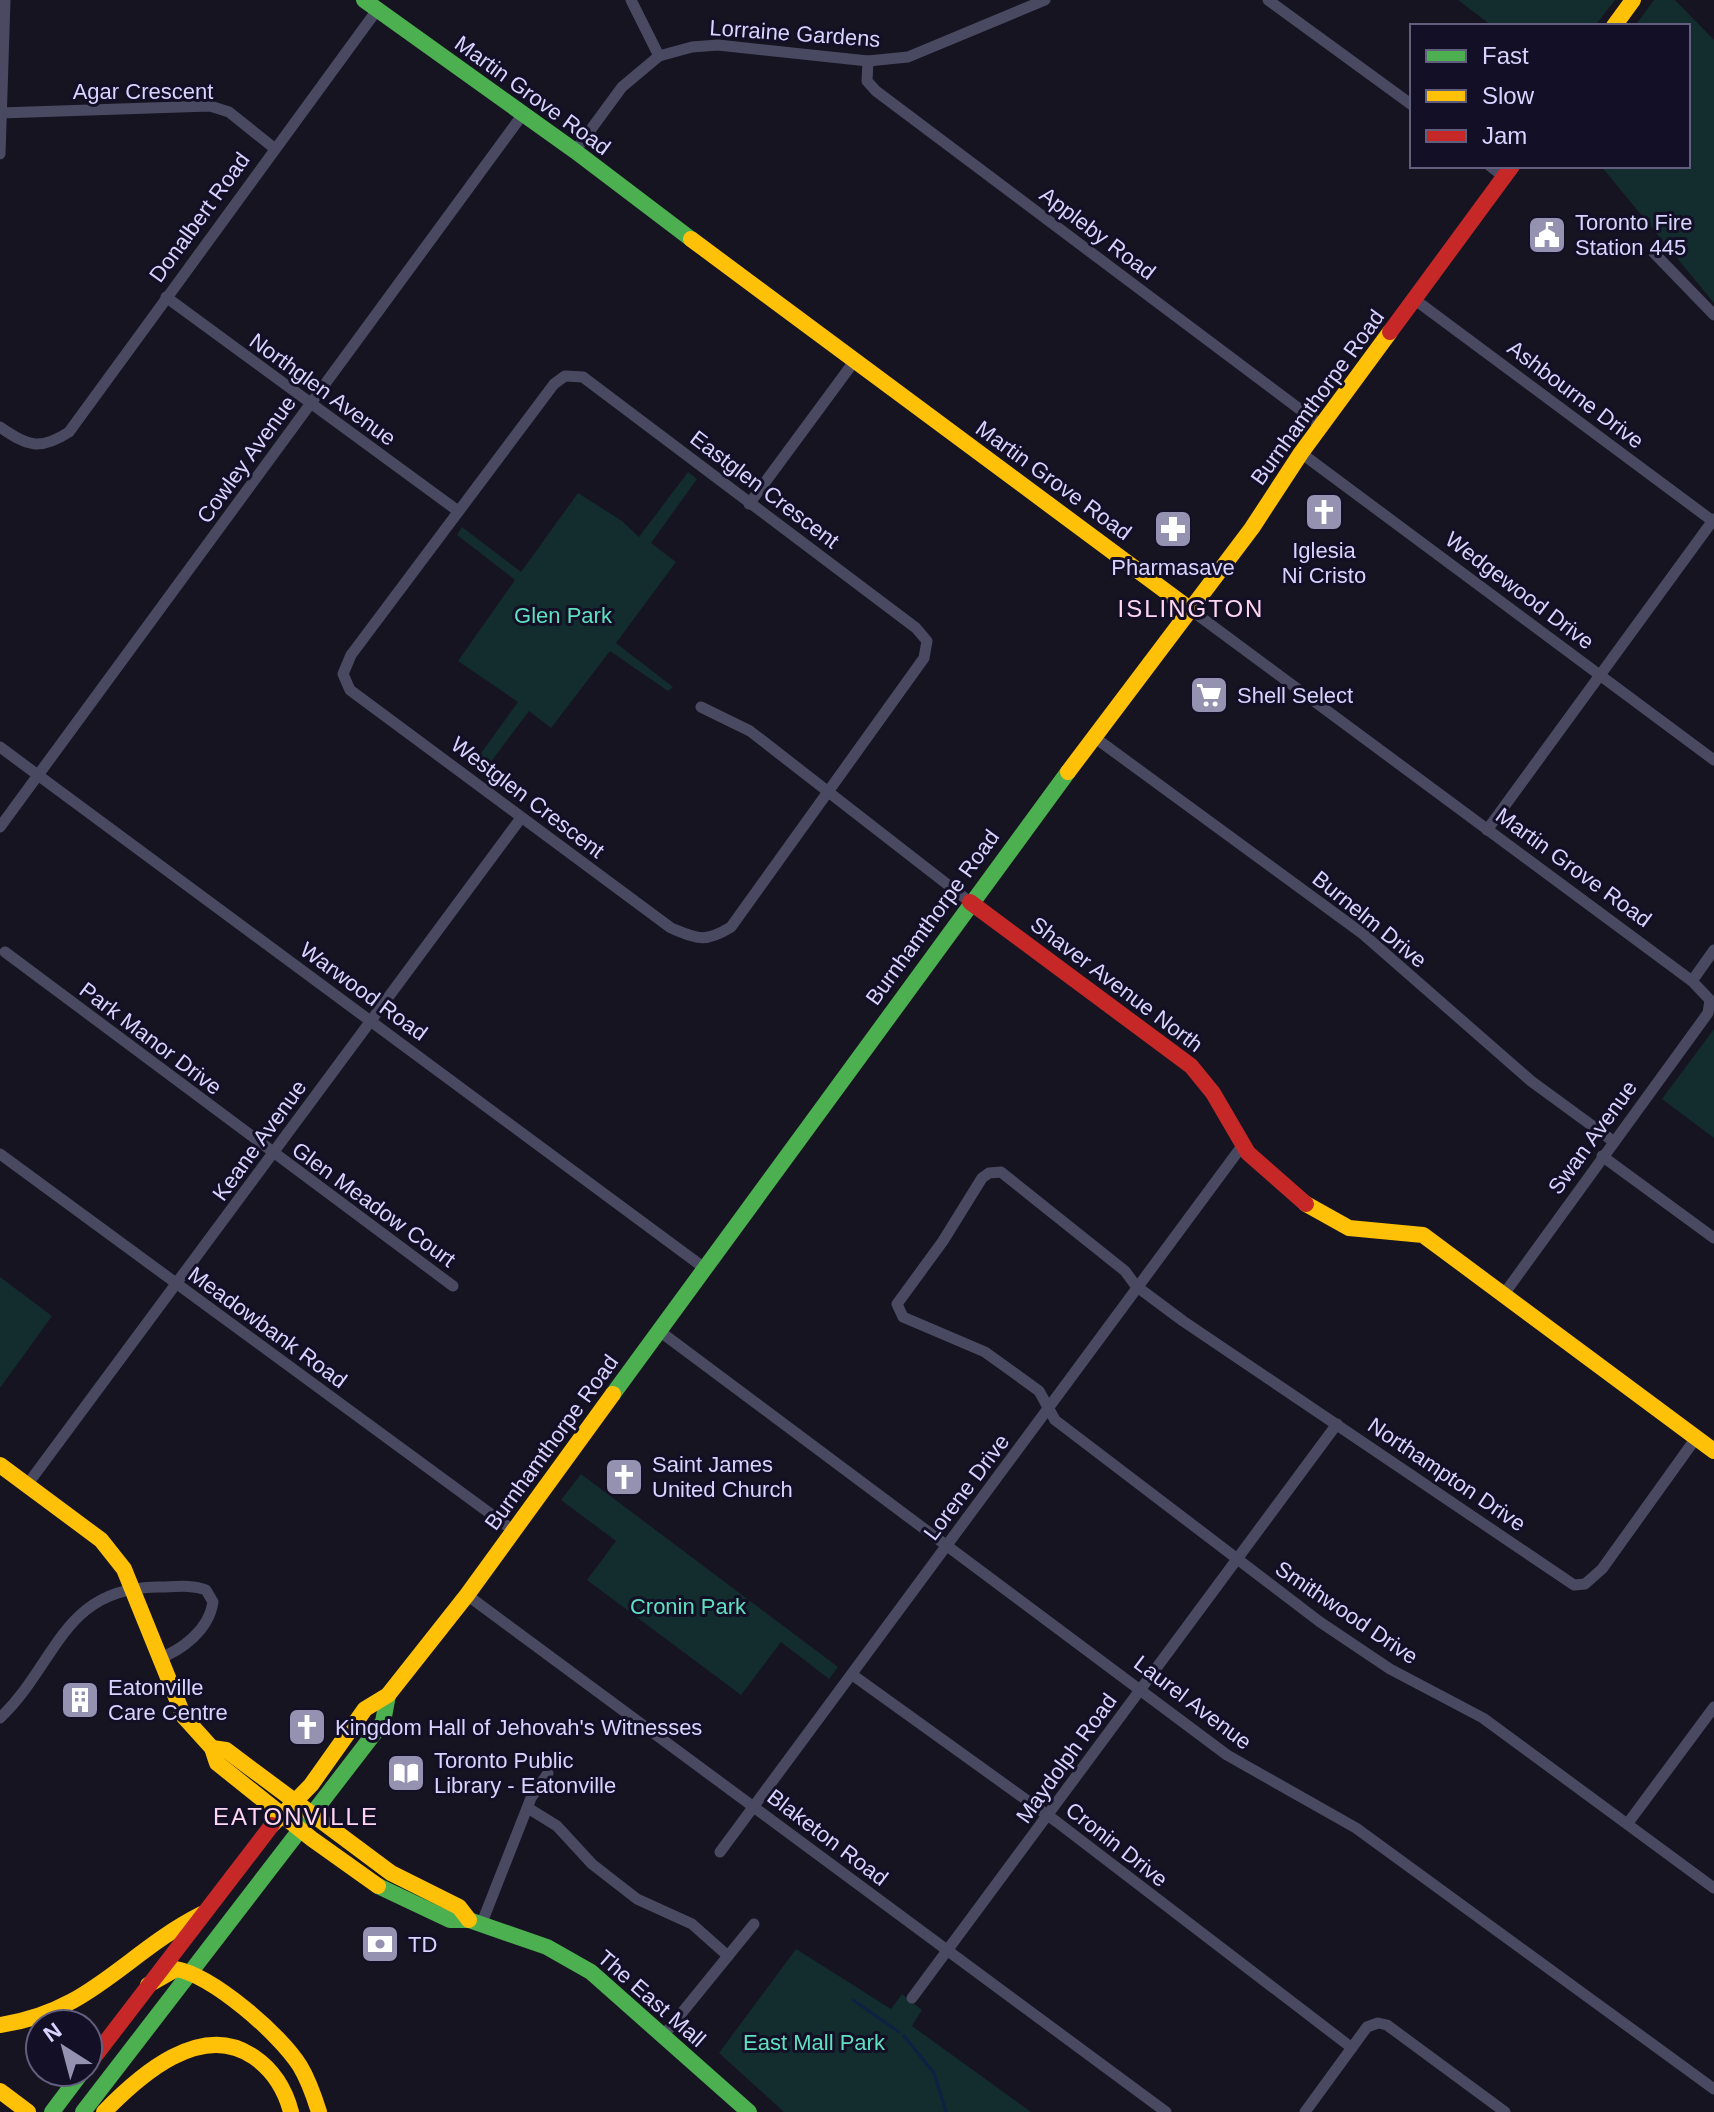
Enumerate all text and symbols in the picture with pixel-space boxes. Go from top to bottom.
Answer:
street label: Lorraine Gardens [709,15,881,52]
legend [1410,24,1690,168]
street label: Martin Grove Road [450,31,615,160]
text: Fast [1482,42,1529,69]
street label: Agar Crescent [73,79,213,104]
text: Slow [1482,82,1535,109]
text: Jam [1482,122,1527,149]
street label: Donalbert Road [144,148,255,287]
street label: Appleby Road [1035,182,1160,285]
place label: Toronto Fire Station 445 [1575,210,1692,260]
public building icon: Toronto Fire Station 445 [1526,214,1568,256]
street label: Burnhamthorpe Road [1245,305,1389,490]
street label: Northglen Avenue [245,328,401,451]
street label: Ashbourne Drive [1503,335,1649,454]
street label: Cowley Avenue [192,391,301,528]
street label: Martin Grove Road [971,416,1136,545]
street label: Eastglen Crescent [685,425,844,553]
church icon: Iglesia Ni Cristo [1303,491,1345,533]
pharmacy icon: Pharmasave [1152,508,1194,550]
street label: Wedgewood Drive [1441,526,1599,654]
place label: Iglesia Ni Cristo [1282,538,1366,588]
place label: Pharmasave [1111,555,1235,580]
district label: ISLINGTON [1118,595,1264,622]
park label: Glen Park [514,603,613,628]
supermarket icon: Shell Select [1188,674,1230,716]
place label: Shell Select [1237,683,1353,708]
street label: Westglen Crescent [446,732,609,863]
street label: Martin Grove Road [1491,803,1656,932]
street label: Burnhamthorpe Road [860,825,1004,1010]
street label: Burnelm Drive [1308,866,1432,973]
street label: Shaver Avenue North [1026,912,1208,1057]
street label: Warwood Road [295,937,432,1046]
street label: Park Manor Drive [75,977,227,1100]
street label: Keane Avenue [207,1075,311,1205]
street label: Swan Avenue [1543,1076,1642,1199]
street label: Glen Meadow Court [287,1137,460,1272]
street label: Meadowbank Road [184,1262,352,1393]
street label: Burnhamthorpe Road [479,1350,623,1535]
street label: Northampton Drive [1363,1412,1530,1536]
street label: Lorene Drive [919,1429,1014,1545]
place label: Saint James United Church [652,1452,793,1502]
church icon: Saint James United Church [603,1456,645,1498]
street label: Smithwood Drive [1271,1556,1423,1669]
park label: Cronin Park [630,1594,747,1619]
street label: Laurel Avenue [1129,1650,1256,1755]
place label: Eatonville Care Centre [108,1675,228,1725]
building icon: Eatonville Care Centre [59,1679,101,1721]
street label: Maydolph Road [1011,1689,1122,1828]
church icon: Kingdom Hall of Jehovah's Witnesses [286,1706,328,1748]
place label: Kingdom Hall of Jehovah's Witnesses [335,1715,702,1740]
place label: Toronto Public Library - Eatonville [434,1748,616,1798]
library icon: Toronto Public Library - Eatonville [385,1752,427,1794]
street label: Blaketon Road [763,1784,893,1891]
street label: Cronin Drive [1061,1797,1173,1892]
district label: EATONVILLE [213,1803,379,1830]
bank icon: TD [359,1923,401,1965]
place label: TD [408,1932,437,1957]
street label: The East Mall [593,1945,711,2052]
north arrow [24,2008,104,2088]
text: N [39,2017,66,2047]
park label: East Mall Park [743,2030,886,2055]

